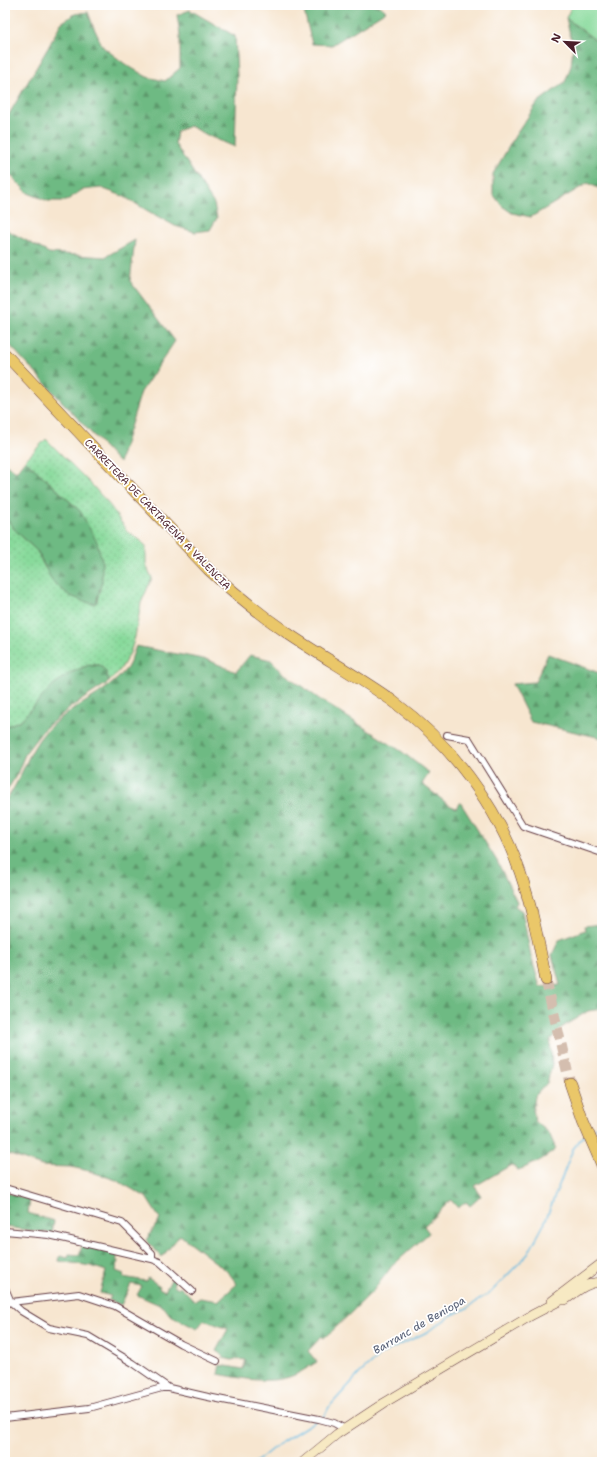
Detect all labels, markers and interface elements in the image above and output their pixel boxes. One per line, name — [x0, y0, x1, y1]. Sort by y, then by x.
north arrow — [545, 22, 585, 62]
text: N — [548, 31, 565, 45]
street label: CARRETERA DE CARTAGENA A VALENCIA — [82, 436, 233, 593]
water label: Barranc de Beniopa — [370, 1293, 468, 1358]

